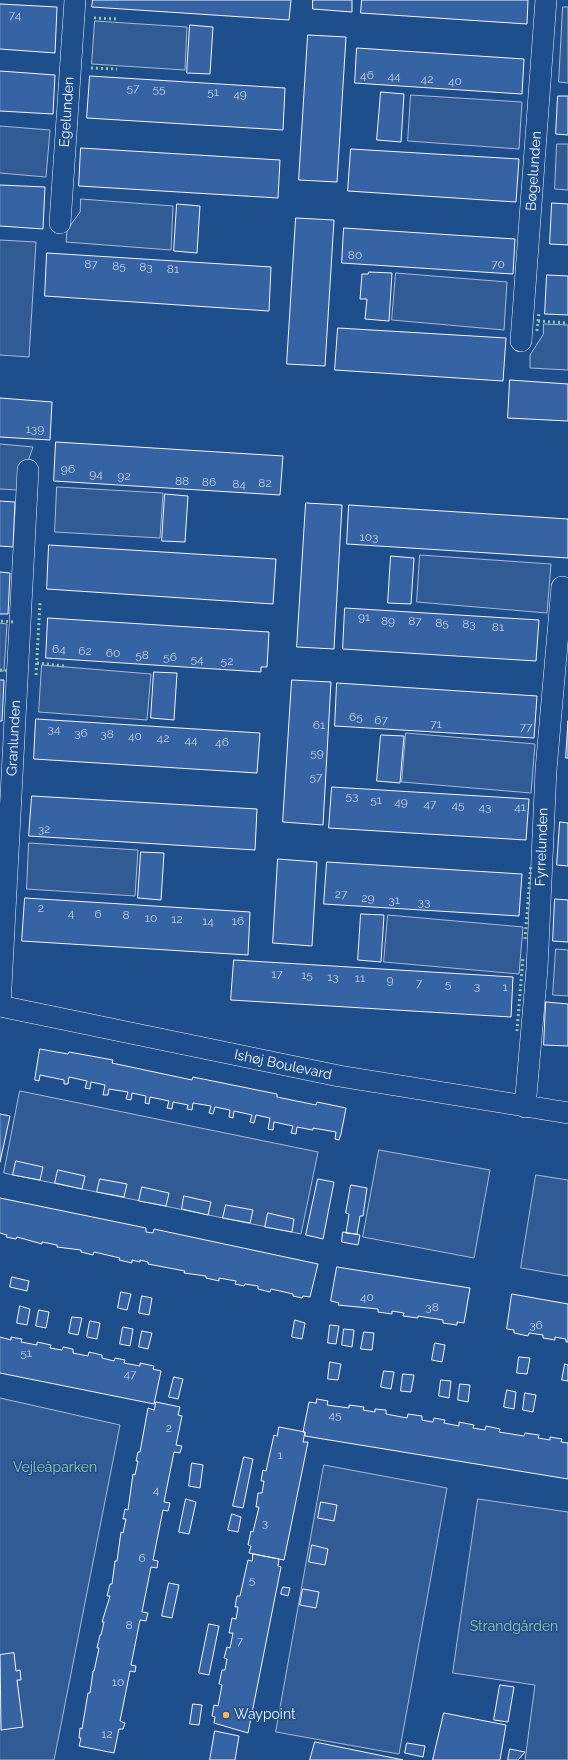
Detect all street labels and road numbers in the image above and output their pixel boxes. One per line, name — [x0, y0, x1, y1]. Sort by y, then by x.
street label: Egelunden — [56, 76, 78, 148]
street label: Bøgelunden — [523, 131, 545, 211]
street label: Granlunden — [4, 700, 24, 776]
street label: Fyrrelunden — [532, 807, 552, 887]
street label: Ishøj Boulevard — [233, 1046, 333, 1084]

